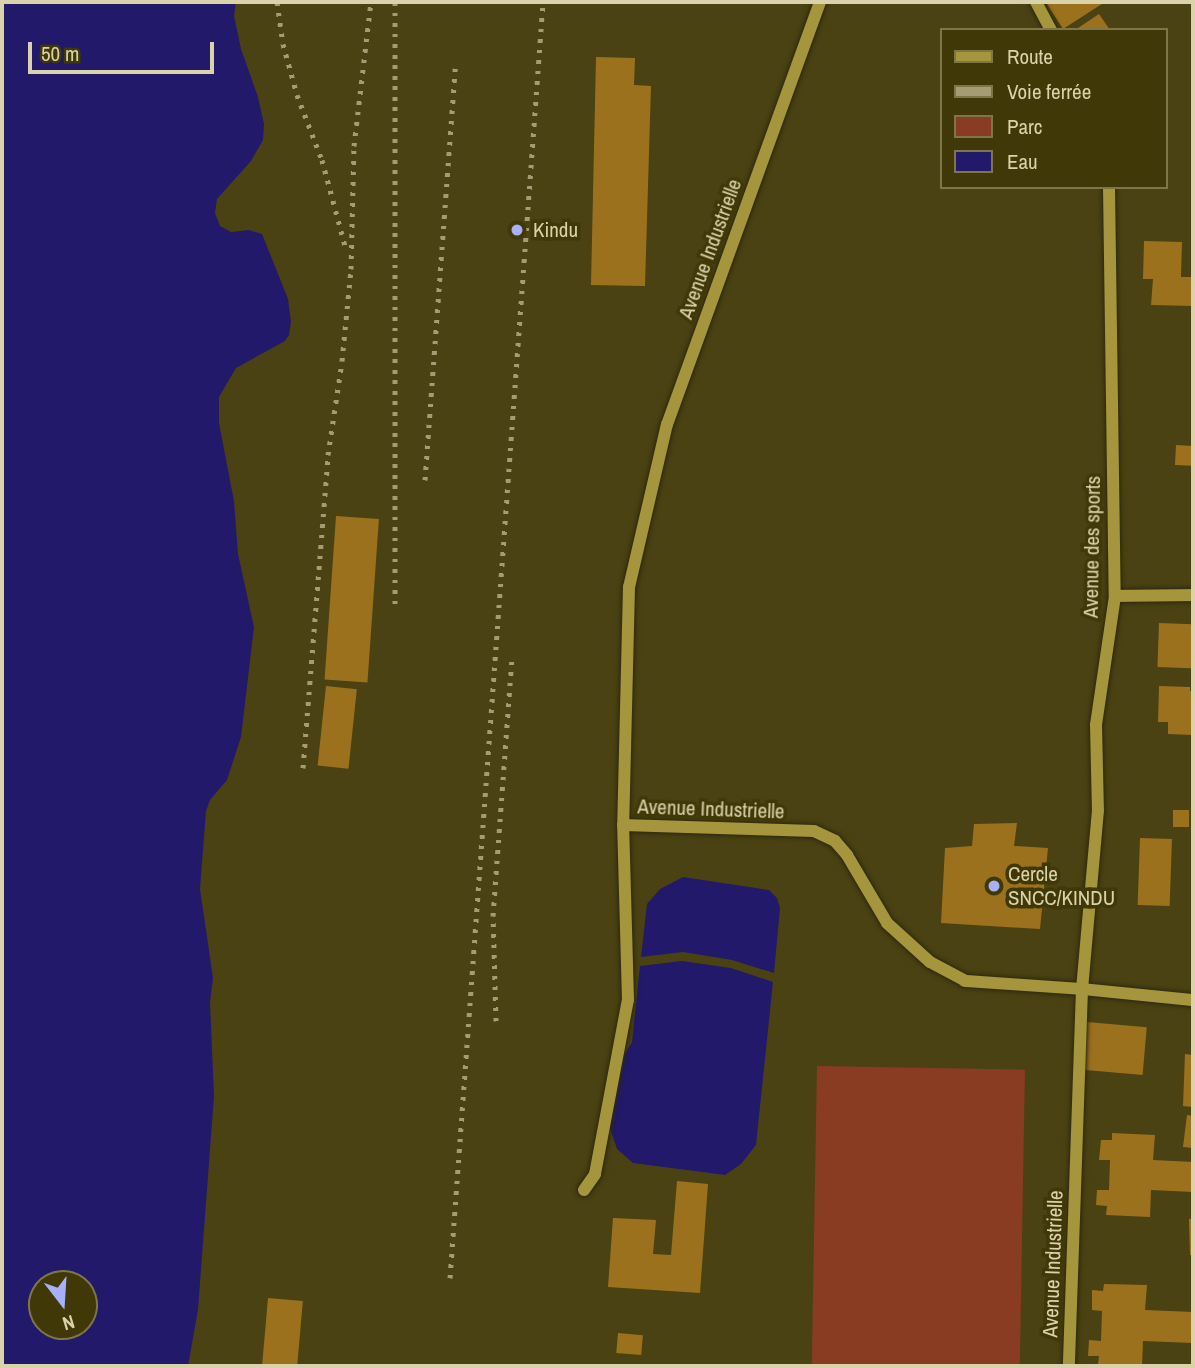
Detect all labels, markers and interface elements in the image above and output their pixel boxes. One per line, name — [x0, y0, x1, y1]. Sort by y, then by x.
scale bar — [32, 28, 217, 72]
legend — [940, 28, 1167, 189]
text: 50 m — [41, 39, 79, 68]
text: Route — [1007, 42, 1053, 71]
text: Voie ferrée — [1007, 77, 1091, 106]
text: Parc — [1007, 112, 1042, 141]
text: Eau — [1007, 147, 1038, 176]
street label: Avenue Industrielle — [673, 176, 747, 322]
place label: Kindu — [533, 217, 578, 243]
marker: Kindu — [507, 220, 527, 240]
street label: Avenue des sports — [1078, 476, 1106, 618]
street label: Avenue Industrielle — [637, 794, 785, 824]
place label: Cercle SNCC/KINDU — [1008, 861, 1115, 911]
marker: Cercle SNCC/KINDU — [986, 878, 1002, 894]
street label: Avenue Industrielle — [1038, 1190, 1068, 1338]
north arrow — [28, 1270, 98, 1340]
text: N — [59, 1309, 78, 1337]

